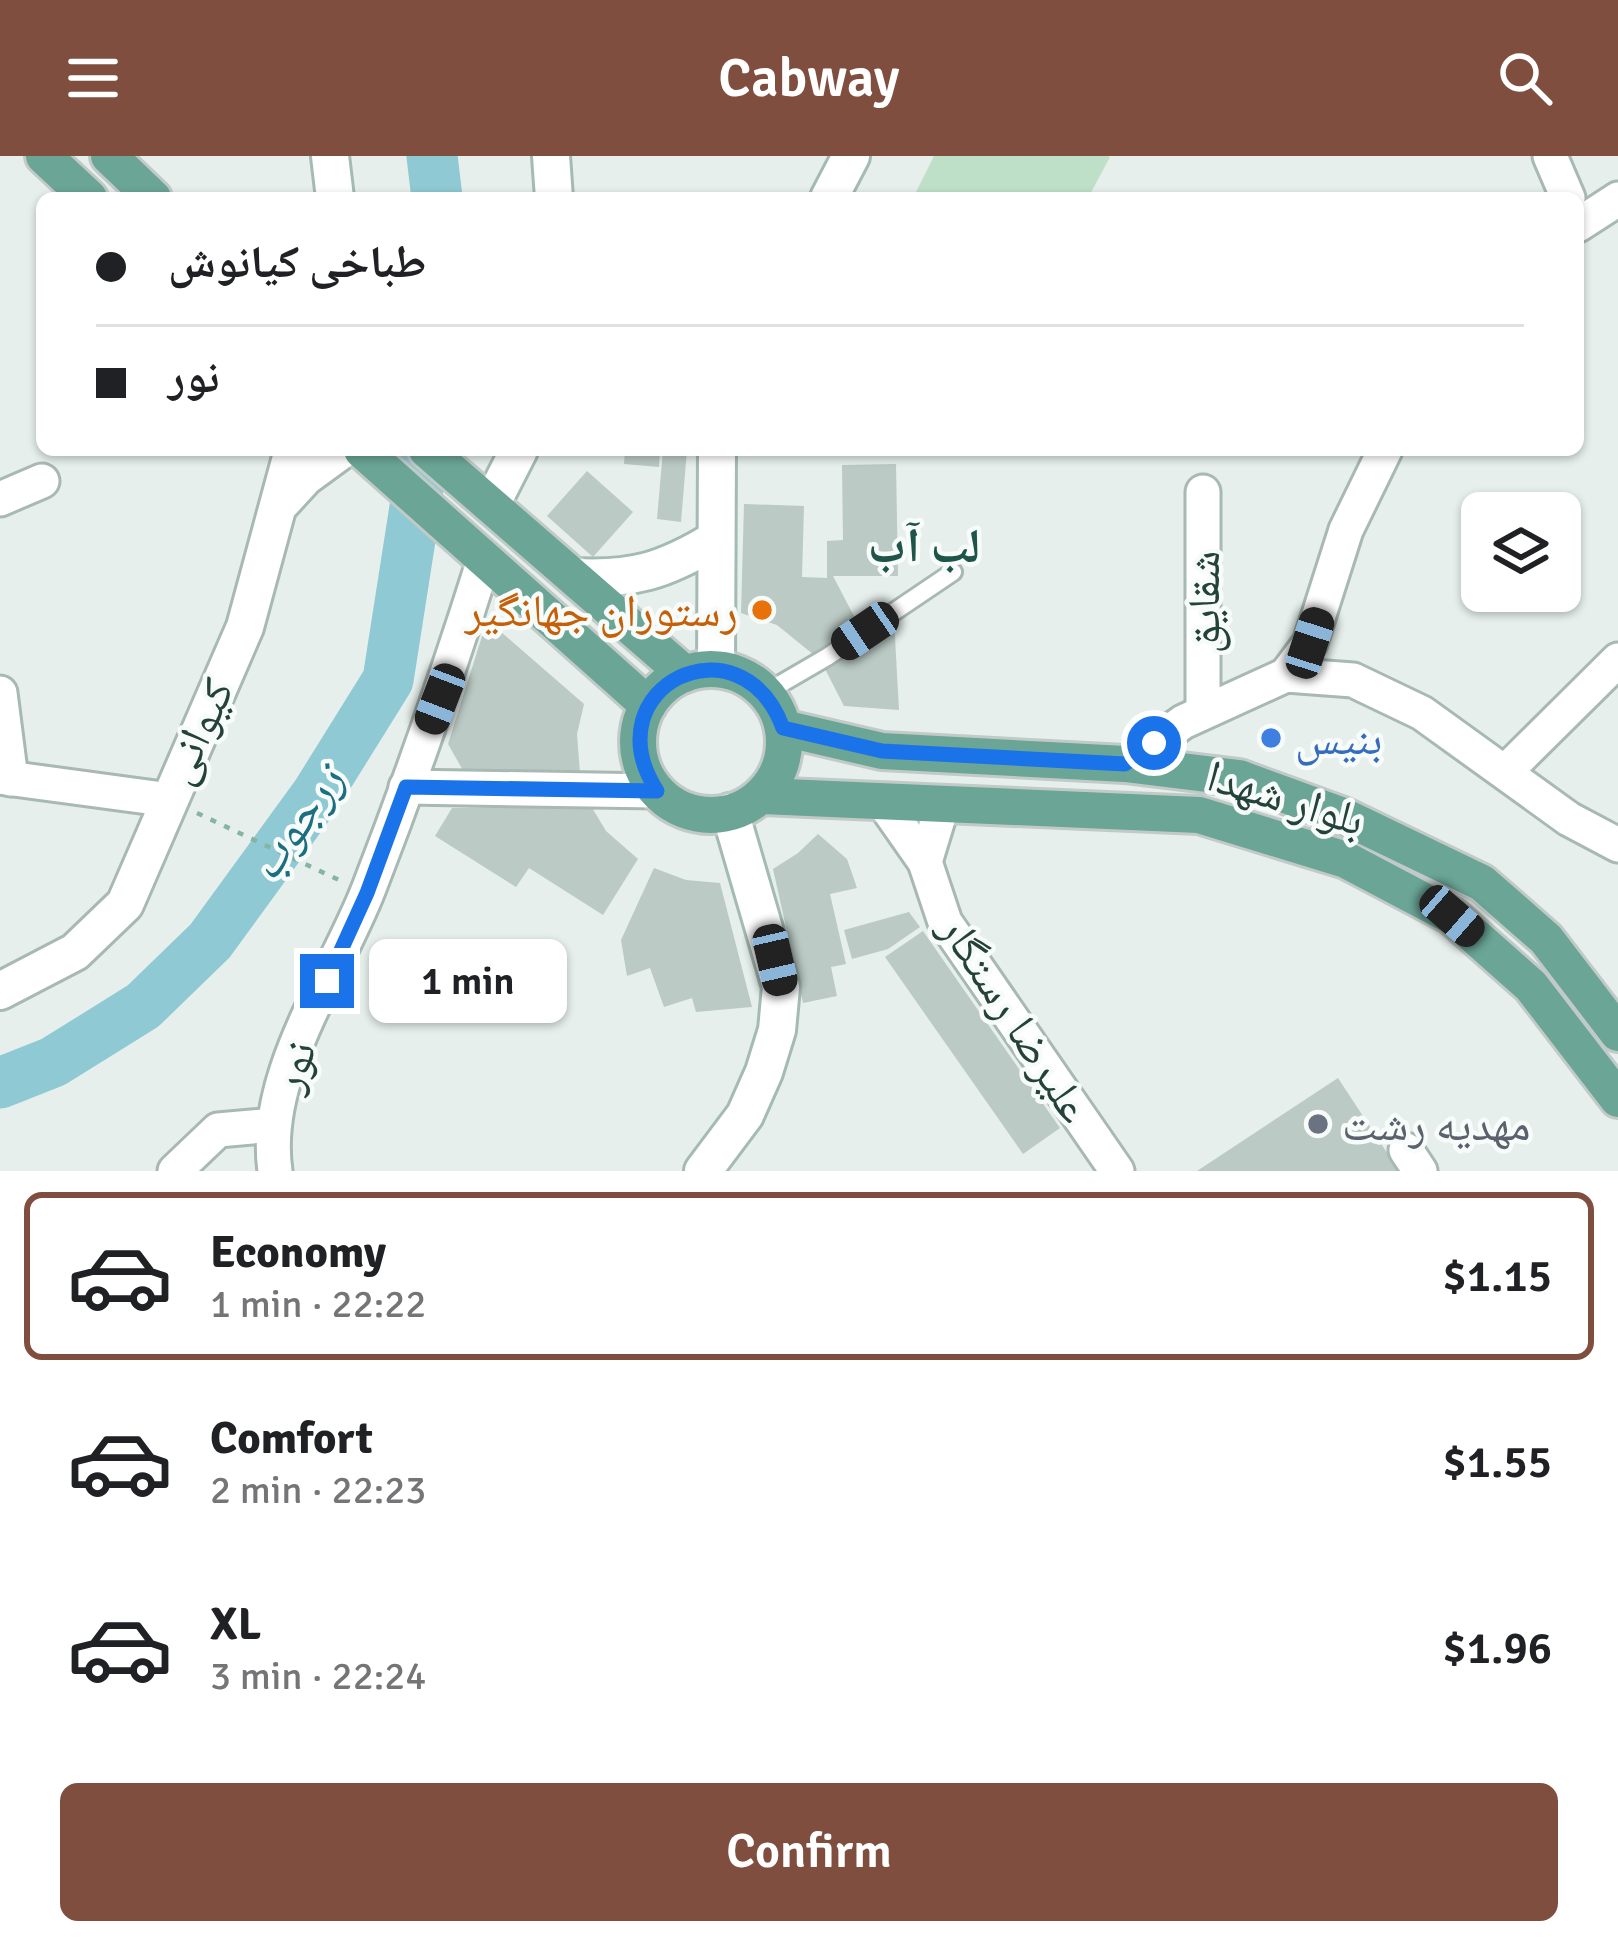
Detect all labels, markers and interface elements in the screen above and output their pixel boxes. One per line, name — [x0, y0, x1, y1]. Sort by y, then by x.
icon: menu — [60, 45, 126, 111]
text: Cabway — [718, 45, 900, 112]
icon: search — [1492, 45, 1558, 111]
text: طباخی کیانوش — [168, 235, 427, 290]
text: نور — [168, 350, 219, 405]
map controls — [1461, 492, 1581, 612]
button: layers — [1461, 492, 1581, 612]
district label: لب آب — [868, 517, 980, 576]
street label: شقایق — [1177, 551, 1232, 653]
place label: رستوران جهانگیر — [464, 584, 738, 639]
car — [825, 596, 905, 666]
marker: رستوران جهانگیر — [749, 597, 775, 623]
car — [1282, 603, 1338, 683]
car — [410, 659, 470, 739]
street label: کیوانی — [150, 670, 247, 793]
place label: بنیس — [1295, 712, 1382, 767]
route start — [1127, 716, 1181, 770]
marker: بنیس — [1258, 725, 1284, 751]
street label: بلوار شهدا — [1200, 749, 1371, 848]
water label: زرجوب — [236, 750, 360, 892]
car — [1413, 879, 1491, 953]
street label: علیرضا رستگار — [926, 903, 1102, 1133]
car — [749, 921, 801, 999]
callout: 1 min — [369, 939, 567, 1023]
route end — [300, 954, 354, 1008]
text: 1 min — [421, 957, 515, 1005]
street label: نور — [260, 1033, 329, 1101]
place label: مهدیه رشت — [1342, 1098, 1530, 1153]
marker: مهدیه رشت — [1305, 1111, 1331, 1137]
icon: car — [66, 1222, 174, 1330]
text: Economy — [210, 1225, 386, 1280]
text: $1.15 — [1442, 1249, 1552, 1304]
text: 1 min · 22:22 — [210, 1280, 426, 1328]
icon: car — [66, 1408, 174, 1516]
text: Comfort — [210, 1411, 373, 1466]
text: $1.55 — [1442, 1435, 1552, 1490]
text: 2 min · 22:23 — [210, 1466, 426, 1514]
icon: car — [66, 1594, 174, 1702]
text: XL — [210, 1597, 261, 1652]
text: $1.96 — [1442, 1621, 1552, 1676]
text: 3 min · 22:24 — [210, 1652, 426, 1700]
button: Confirm — [60, 1783, 1558, 1921]

